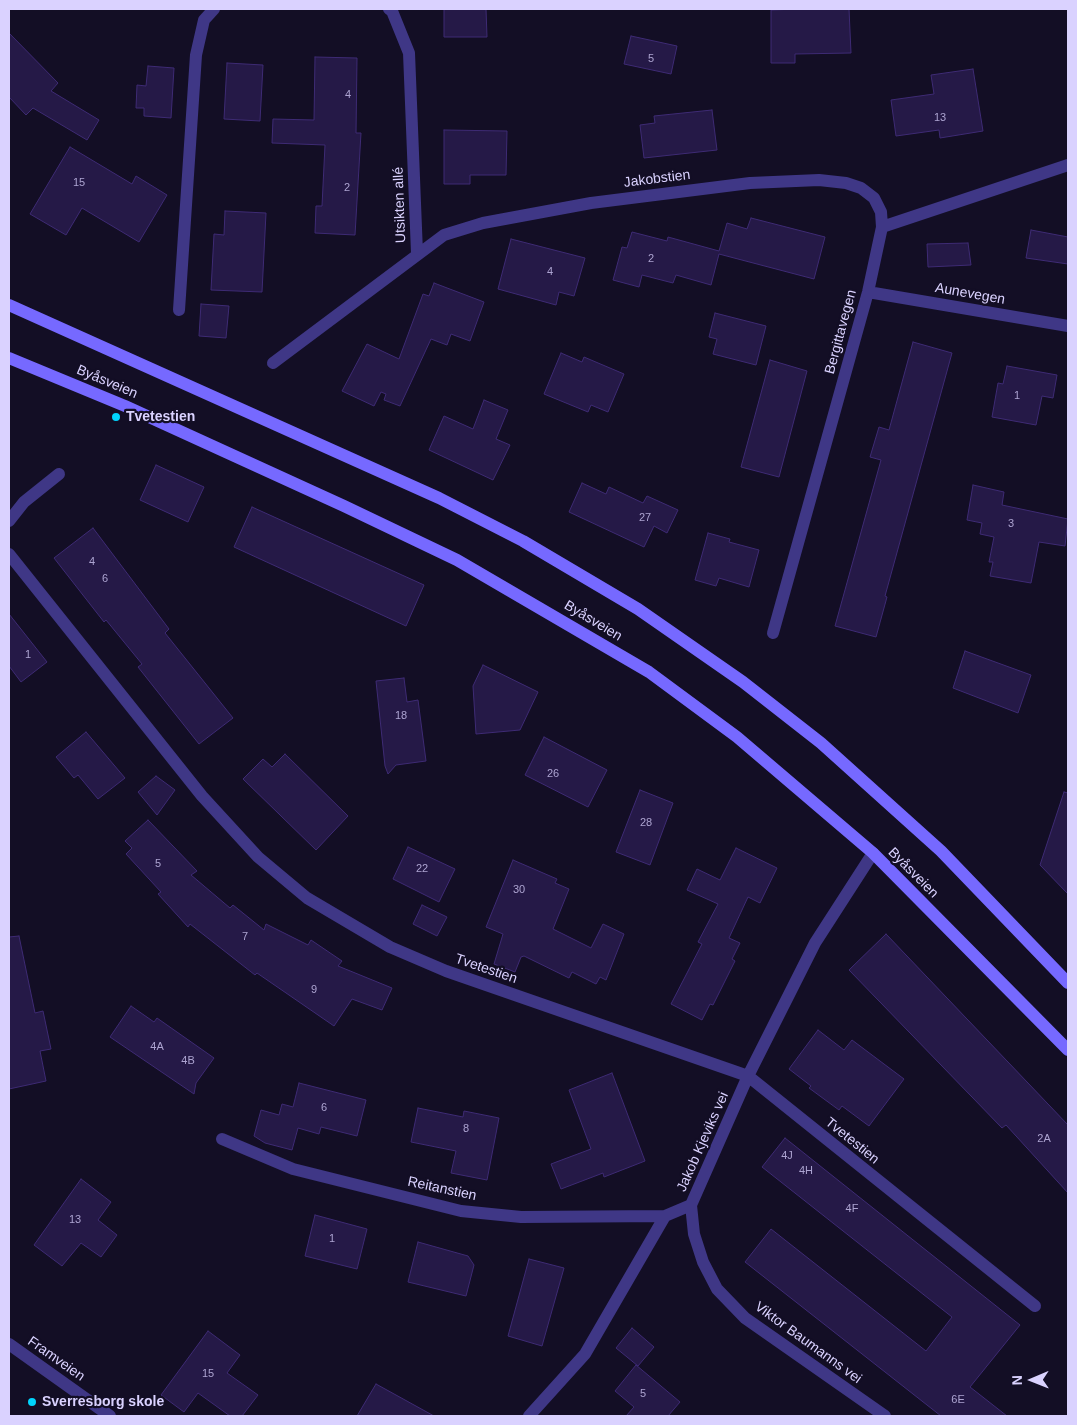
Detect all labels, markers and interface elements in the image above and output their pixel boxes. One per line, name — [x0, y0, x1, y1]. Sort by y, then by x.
house number: 5 — [648, 52, 654, 66]
house number: 4 — [345, 88, 351, 102]
house number: 13 — [934, 111, 946, 125]
street label: Utsikten allé — [390, 167, 410, 243]
street label: Jakobstien — [623, 167, 691, 191]
house number: 15 — [73, 176, 85, 190]
house number: 2 — [344, 181, 350, 195]
house number: 2 — [648, 252, 654, 266]
house number: 4 — [547, 265, 553, 279]
street label: Aunevegen — [934, 280, 1006, 308]
street label: Bergittavegen — [822, 288, 860, 376]
street label: Byåsveien — [74, 362, 140, 402]
house number: 1 — [1014, 389, 1020, 403]
place label: Tvetestien — [126, 409, 195, 425]
marker: Tvetestien — [110, 411, 122, 423]
house number: 27 — [639, 511, 651, 525]
house number: 3 — [1008, 517, 1014, 531]
house number: 4 — [89, 555, 95, 569]
house number: 6 — [102, 572, 108, 586]
street label: Byåsveien — [561, 597, 625, 645]
house number: 1 — [25, 648, 31, 662]
house number: 18 — [395, 709, 407, 723]
house number: 26 — [547, 767, 559, 781]
house number: 28 — [640, 816, 652, 830]
street label: Byåsveien — [884, 844, 942, 902]
house number: 5 — [155, 857, 161, 871]
house number: 22 — [416, 862, 428, 876]
house number: 30 — [513, 883, 525, 897]
house number: 7 — [242, 930, 248, 944]
street label: Tvetestien — [453, 951, 519, 987]
house number: 9 — [311, 983, 317, 997]
house number: 4A — [150, 1040, 164, 1054]
house number: 4B — [181, 1054, 195, 1068]
street label: Jakob Kjeviks vei — [673, 1090, 733, 1194]
house number: 6 — [321, 1101, 327, 1115]
street label: Tvetestien — [822, 1114, 882, 1168]
house number: 8 — [463, 1122, 469, 1136]
house number: 2A — [1037, 1132, 1051, 1146]
house number: 4J — [781, 1149, 793, 1163]
house number: 4H — [799, 1164, 813, 1178]
street label: Reitanstien — [406, 1174, 478, 1204]
house number: 4F — [846, 1202, 858, 1216]
house number: 13 — [69, 1213, 81, 1227]
house number: 1 — [329, 1232, 335, 1246]
street label: Viktor Baumanns vei — [751, 1299, 865, 1387]
street label: Framveien — [24, 1333, 88, 1385]
north arrow — [1007, 1355, 1057, 1405]
house number: 15 — [202, 1367, 214, 1381]
text: N — [1009, 1375, 1025, 1385]
house number: 5 — [640, 1387, 646, 1401]
house number: 6E — [951, 1393, 965, 1407]
place label: Sverresborg skole — [42, 1394, 164, 1410]
marker: Sverresborg skole — [26, 1396, 38, 1408]

